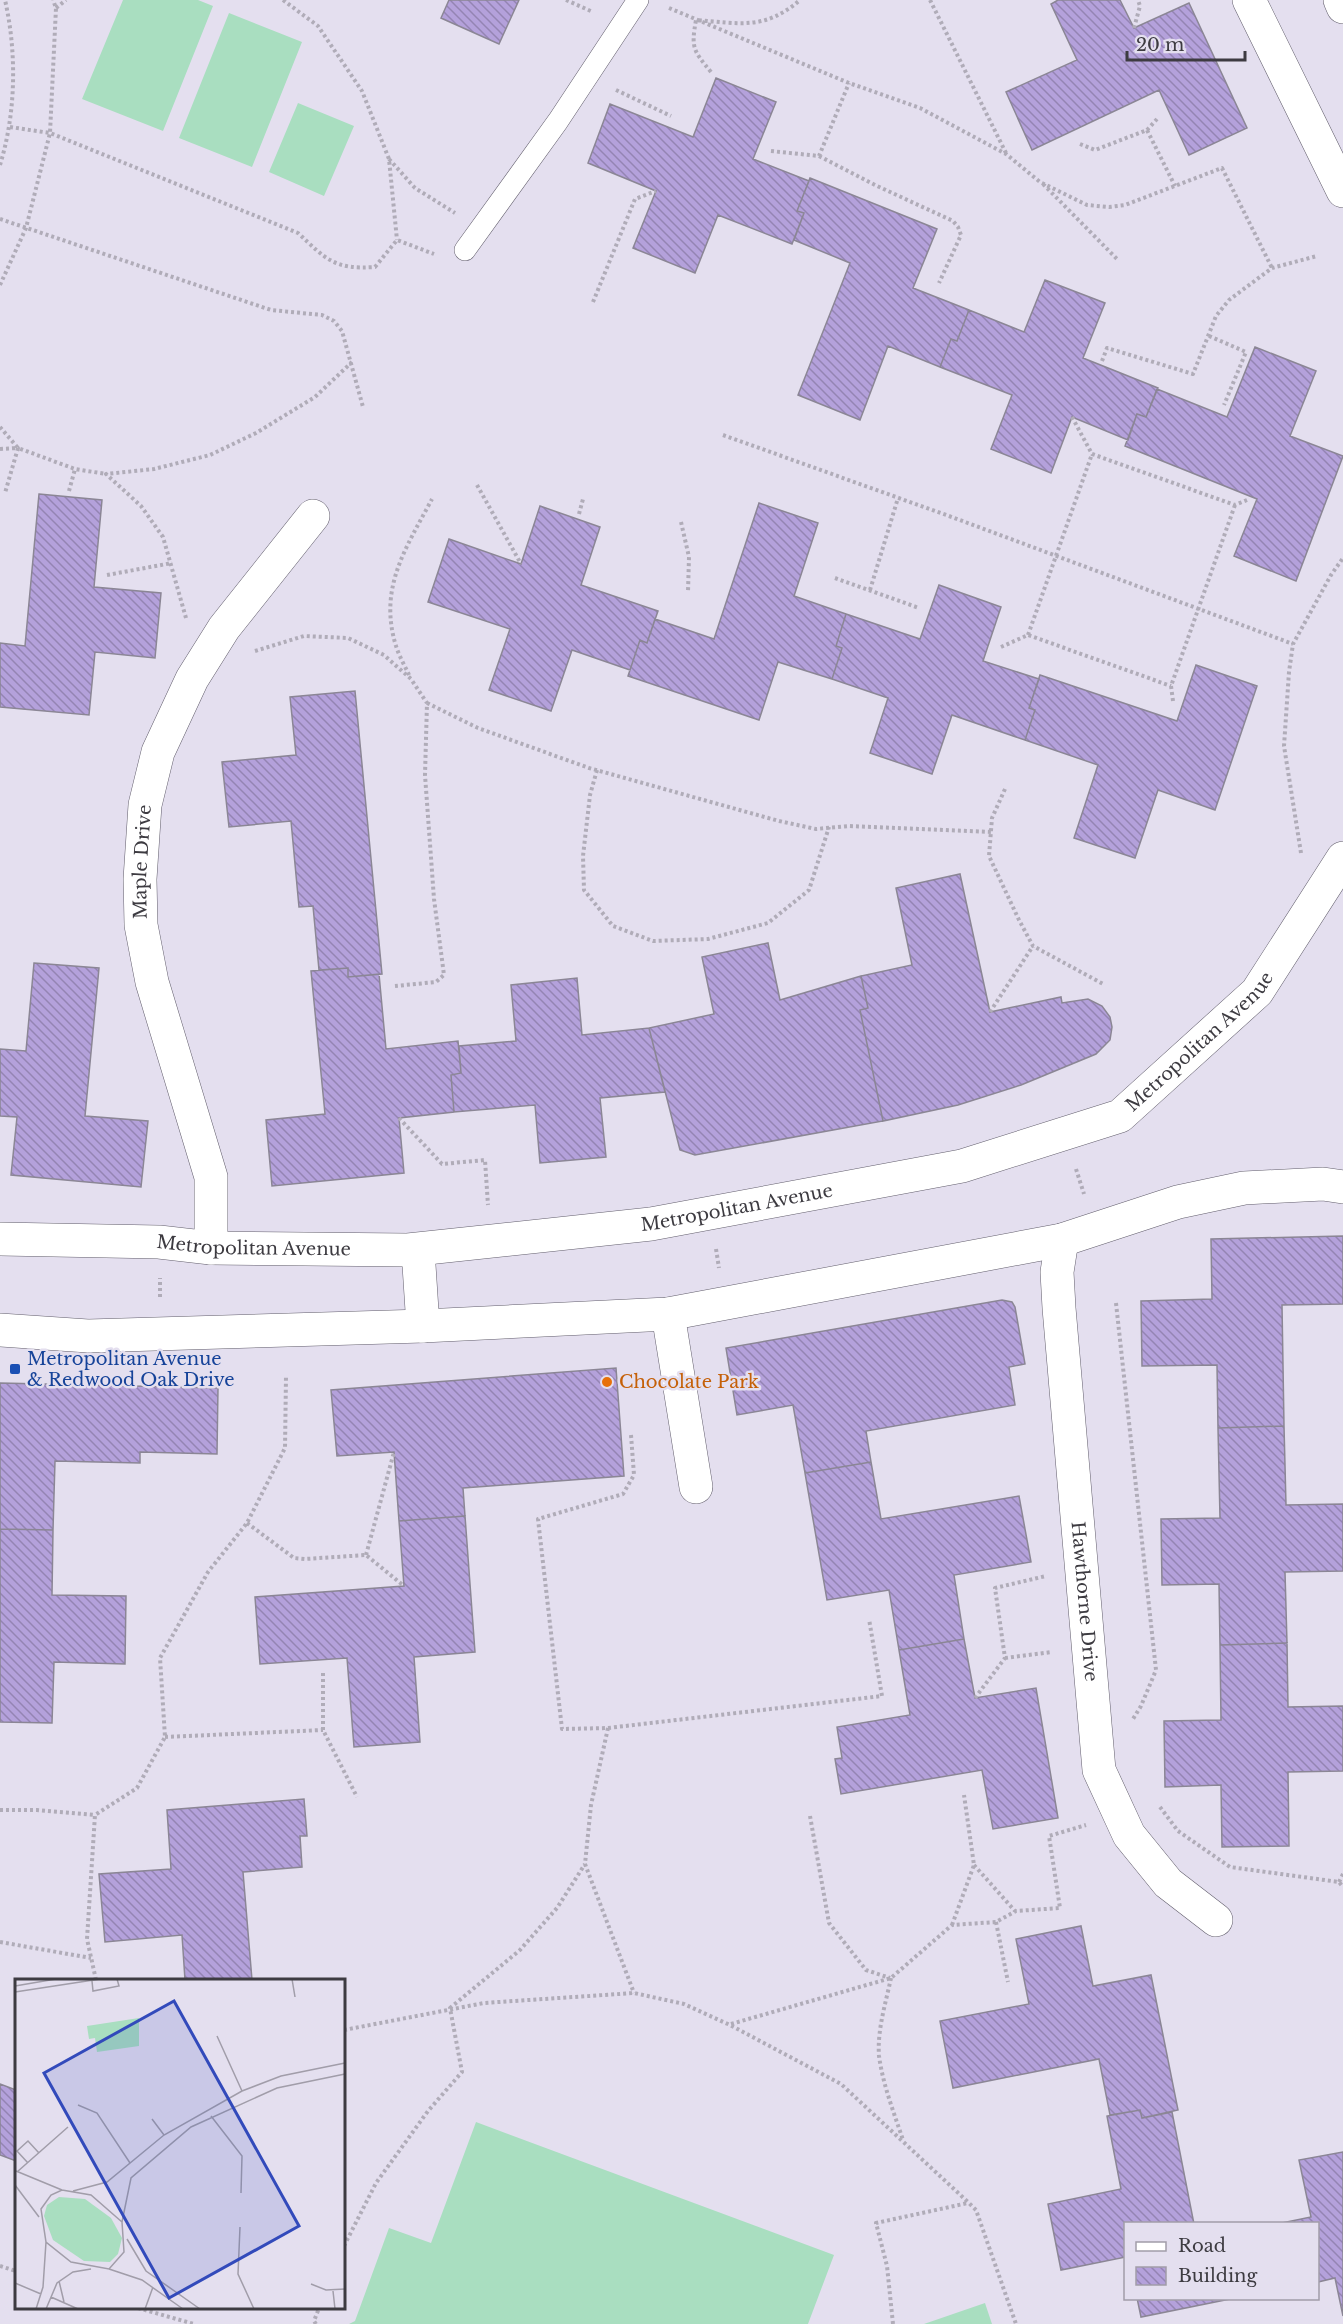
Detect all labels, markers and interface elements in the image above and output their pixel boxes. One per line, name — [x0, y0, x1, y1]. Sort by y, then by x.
scale bar — [1127, 24, 1246, 62]
text: 20 m — [1136, 34, 1184, 56]
street label: Maple Drive — [129, 804, 156, 919]
street label: Metropolitan Avenue — [1121, 968, 1278, 1116]
street label: Metropolitan Avenue — [640, 1179, 834, 1236]
street label: Metropolitan Avenue — [155, 1231, 351, 1260]
place label: Metropolitan Avenue & Redwood Oak Drive — [27, 1348, 235, 1391]
marker: Metropolitan Avenue & Redwood Oak Drive — [8, 1362, 22, 1376]
place label: Chocolate Park — [619, 1371, 759, 1393]
marker: Chocolate Park — [600, 1375, 614, 1389]
street label: Hawthorne Drive — [1067, 1521, 1102, 1682]
inset map — [15, 1979, 345, 2309]
legend — [1124, 2222, 1319, 2300]
text: Road — [1178, 2235, 1226, 2257]
text: Building — [1178, 2265, 1257, 2287]

